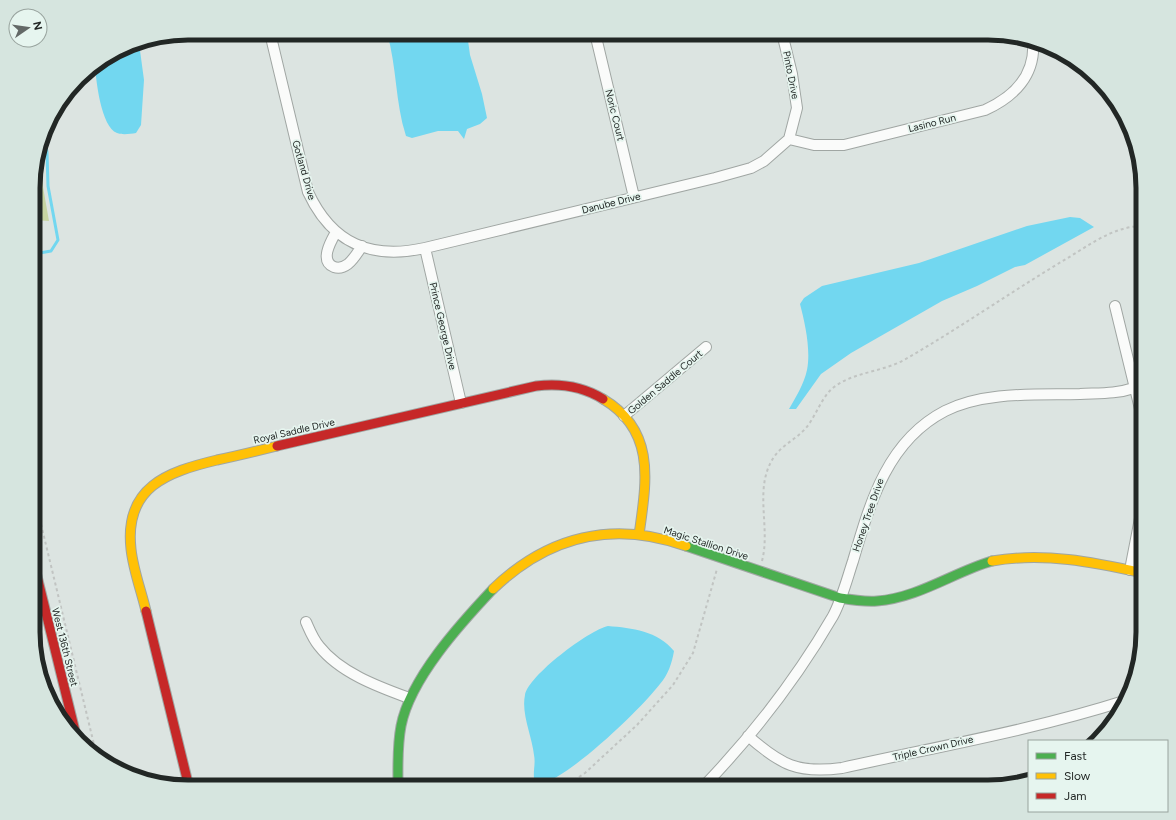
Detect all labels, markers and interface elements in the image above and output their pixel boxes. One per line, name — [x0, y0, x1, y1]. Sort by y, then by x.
north arrow — [8, 8, 48, 48]
text: N — [30, 20, 45, 31]
street label: Pinto Drive — [780, 50, 802, 101]
street label: Noric Court — [602, 88, 628, 142]
street label: Lasino Run — [907, 111, 958, 135]
street label: Gotland Drive — [289, 139, 319, 202]
street label: Danube Drive — [580, 189, 642, 217]
street label: Prince George Drive — [427, 281, 460, 372]
street label: Golden Saddle Court — [625, 347, 705, 417]
street label: Royal Saddle Drive — [252, 415, 336, 447]
street label: Honey Tree Drive — [849, 476, 887, 553]
street label: Magic Stallion Drive — [662, 523, 751, 563]
street label: West 136th Street — [49, 606, 81, 688]
street label: Triple Crown Drive — [892, 732, 975, 764]
legend — [1028, 740, 1168, 812]
text: Fast — [1064, 749, 1087, 763]
text: Slow — [1064, 769, 1091, 783]
text: Jam — [1064, 789, 1087, 803]

